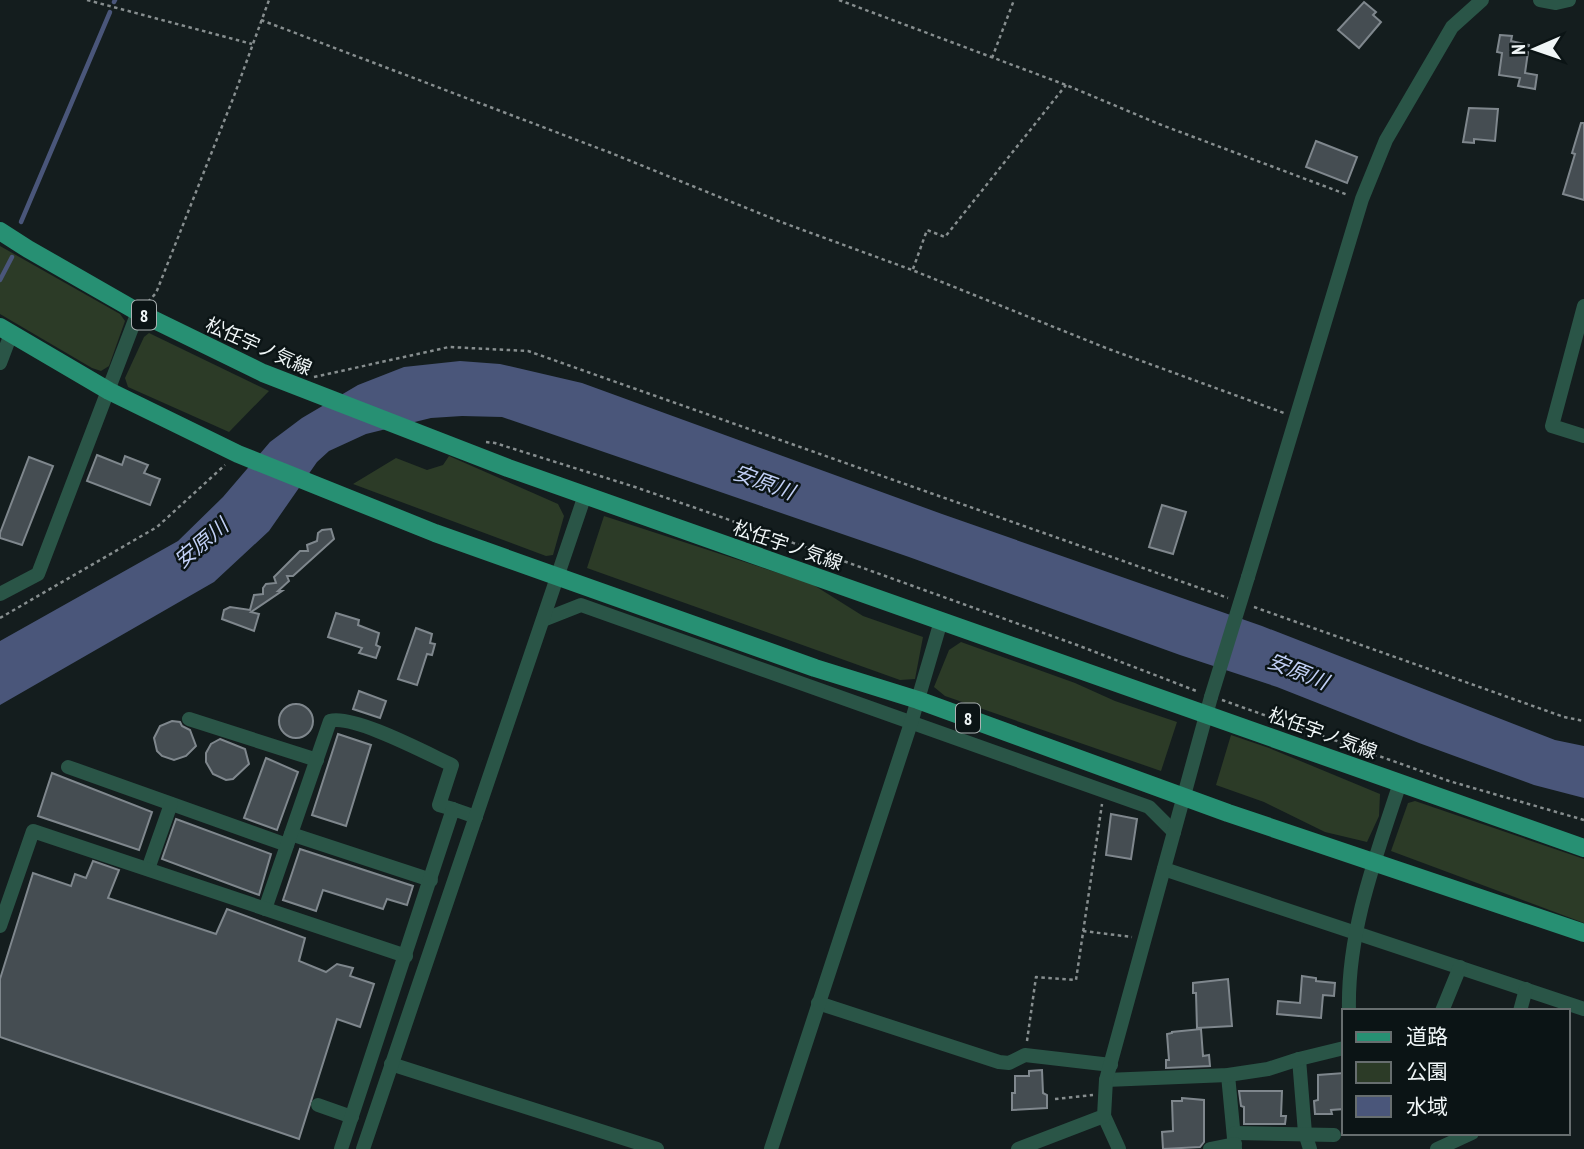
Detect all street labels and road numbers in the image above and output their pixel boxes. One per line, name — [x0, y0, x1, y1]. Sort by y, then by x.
road number: 8 — [132, 300, 156, 330]
street label: 松任宇ノ気線 — [202, 312, 316, 380]
street label: 松任宇ノ気線 — [730, 515, 846, 575]
street label: 松任宇ノ気線 — [1265, 702, 1381, 764]
road number: 8 — [956, 704, 980, 732]

